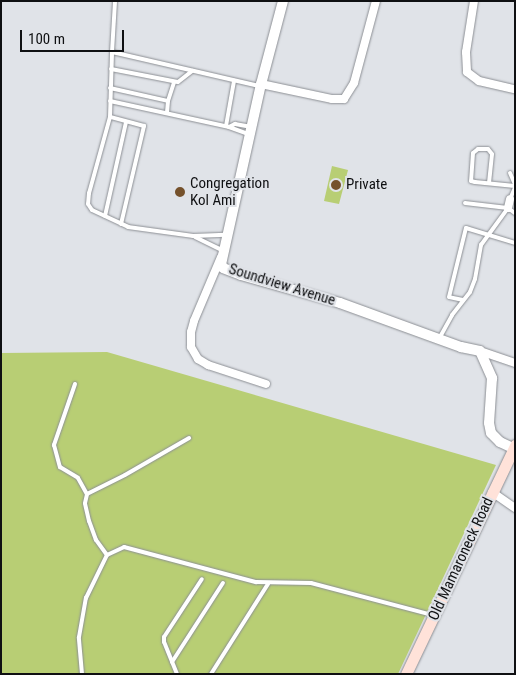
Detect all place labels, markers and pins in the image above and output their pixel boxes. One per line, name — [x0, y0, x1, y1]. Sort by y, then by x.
place label: Congregation Kol Ami — [190, 174, 269, 209]
place label: Private — [346, 176, 387, 194]
marker: Private — [330, 179, 342, 191]
marker: Congregation Kol Ami — [174, 186, 186, 198]

